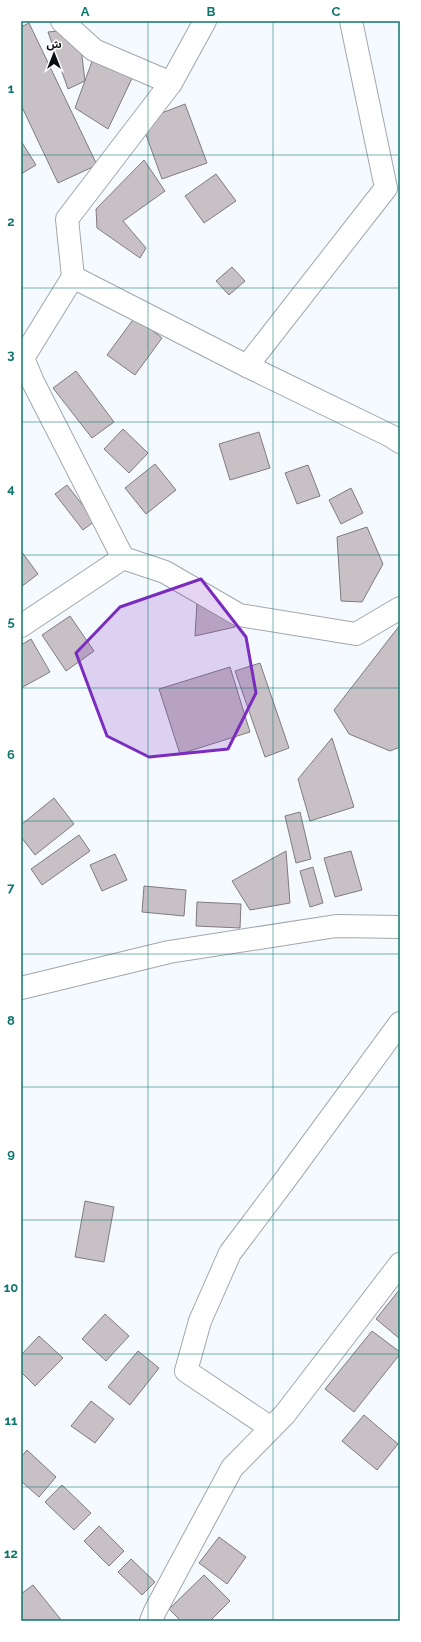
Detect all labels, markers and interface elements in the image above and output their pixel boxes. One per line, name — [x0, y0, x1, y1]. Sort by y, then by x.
text: A — [81, 4, 90, 19]
text: B — [207, 4, 216, 19]
text: C — [332, 4, 341, 19]
north arrow — [34, 34, 74, 74]
text: ش — [46, 38, 62, 51]
text: 1 — [8, 81, 15, 96]
text: 2 — [7, 214, 15, 229]
text: 3 — [7, 347, 15, 362]
text: 4 — [7, 481, 15, 496]
text: 5 — [7, 614, 15, 629]
text: 6 — [7, 747, 15, 762]
text: 7 — [7, 880, 15, 895]
text: 8 — [7, 1013, 15, 1028]
text: 9 — [7, 1146, 15, 1161]
text: 10 — [4, 1280, 18, 1295]
text: 11 — [5, 1413, 18, 1428]
text: 12 — [4, 1546, 18, 1561]

